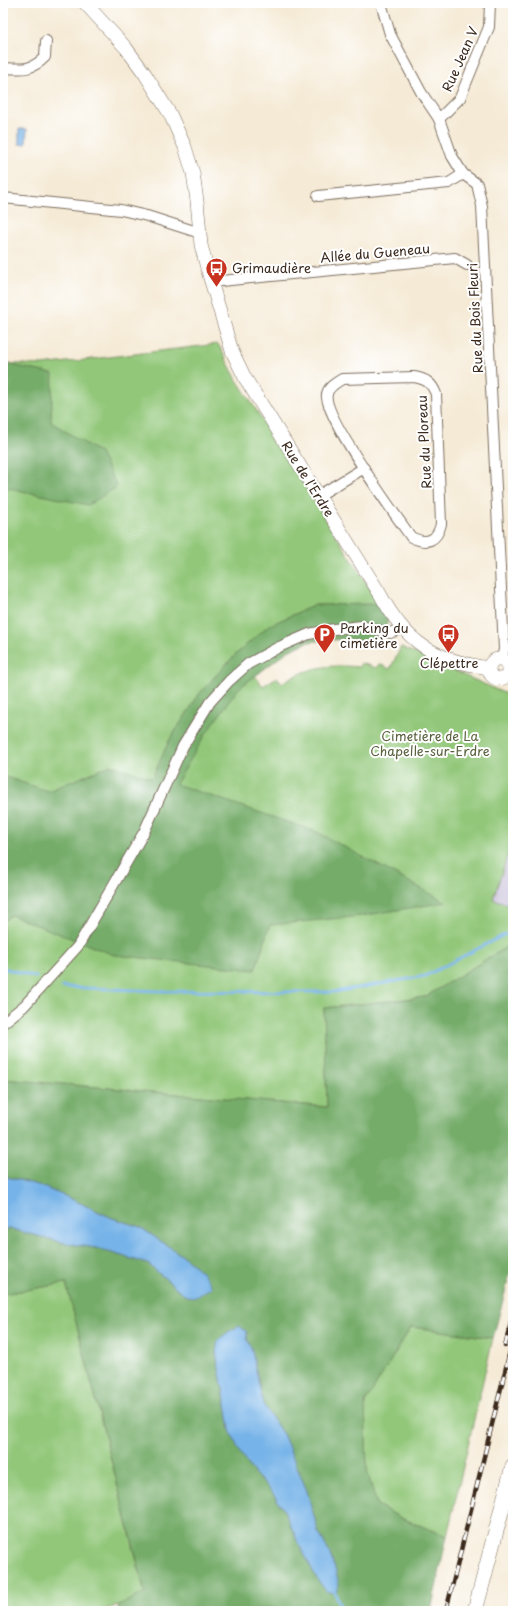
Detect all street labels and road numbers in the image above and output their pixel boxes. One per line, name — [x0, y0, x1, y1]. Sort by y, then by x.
street label: Rue Jean V — [437, 23, 482, 94]
street label: Allée du Gueneau — [319, 238, 431, 267]
street label: Rue du Bois Fleuri — [462, 262, 487, 374]
street label: Rue du Ploreau — [412, 395, 435, 489]
street label: Rue de l'Erdre — [278, 437, 339, 520]

